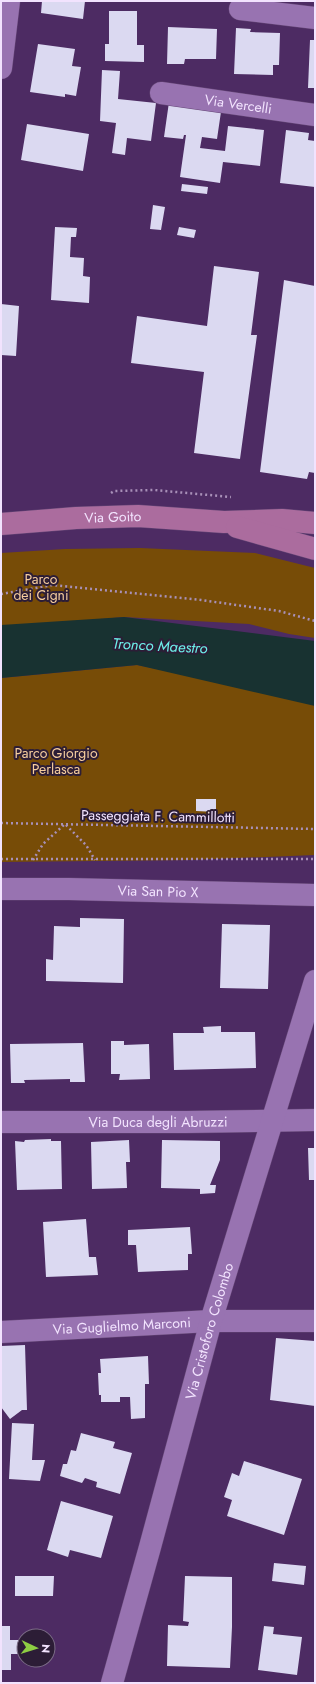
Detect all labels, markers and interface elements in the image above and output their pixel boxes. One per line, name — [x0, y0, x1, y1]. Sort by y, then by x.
street label: Via Vercelli — [203, 89, 273, 119]
street label: Via Goito — [84, 506, 142, 528]
park label: Parco dei Cigni — [13, 569, 69, 605]
water label: Tronco Maestro — [112, 633, 208, 659]
park label: Parco Giorgio Perlasca — [14, 743, 98, 779]
street label: Passeggiata F. Cammillotti — [81, 805, 235, 827]
street label: Via San Pio X — [117, 880, 199, 902]
street label: Via Duca degli Abruzzi — [89, 1111, 228, 1132]
street label: Via Cristoforo Colombo — [180, 1260, 238, 1402]
street label: Via Guglielmo Marconi — [52, 1312, 191, 1339]
north arrow — [16, 1628, 56, 1668]
text: N — [38, 1644, 54, 1654]

